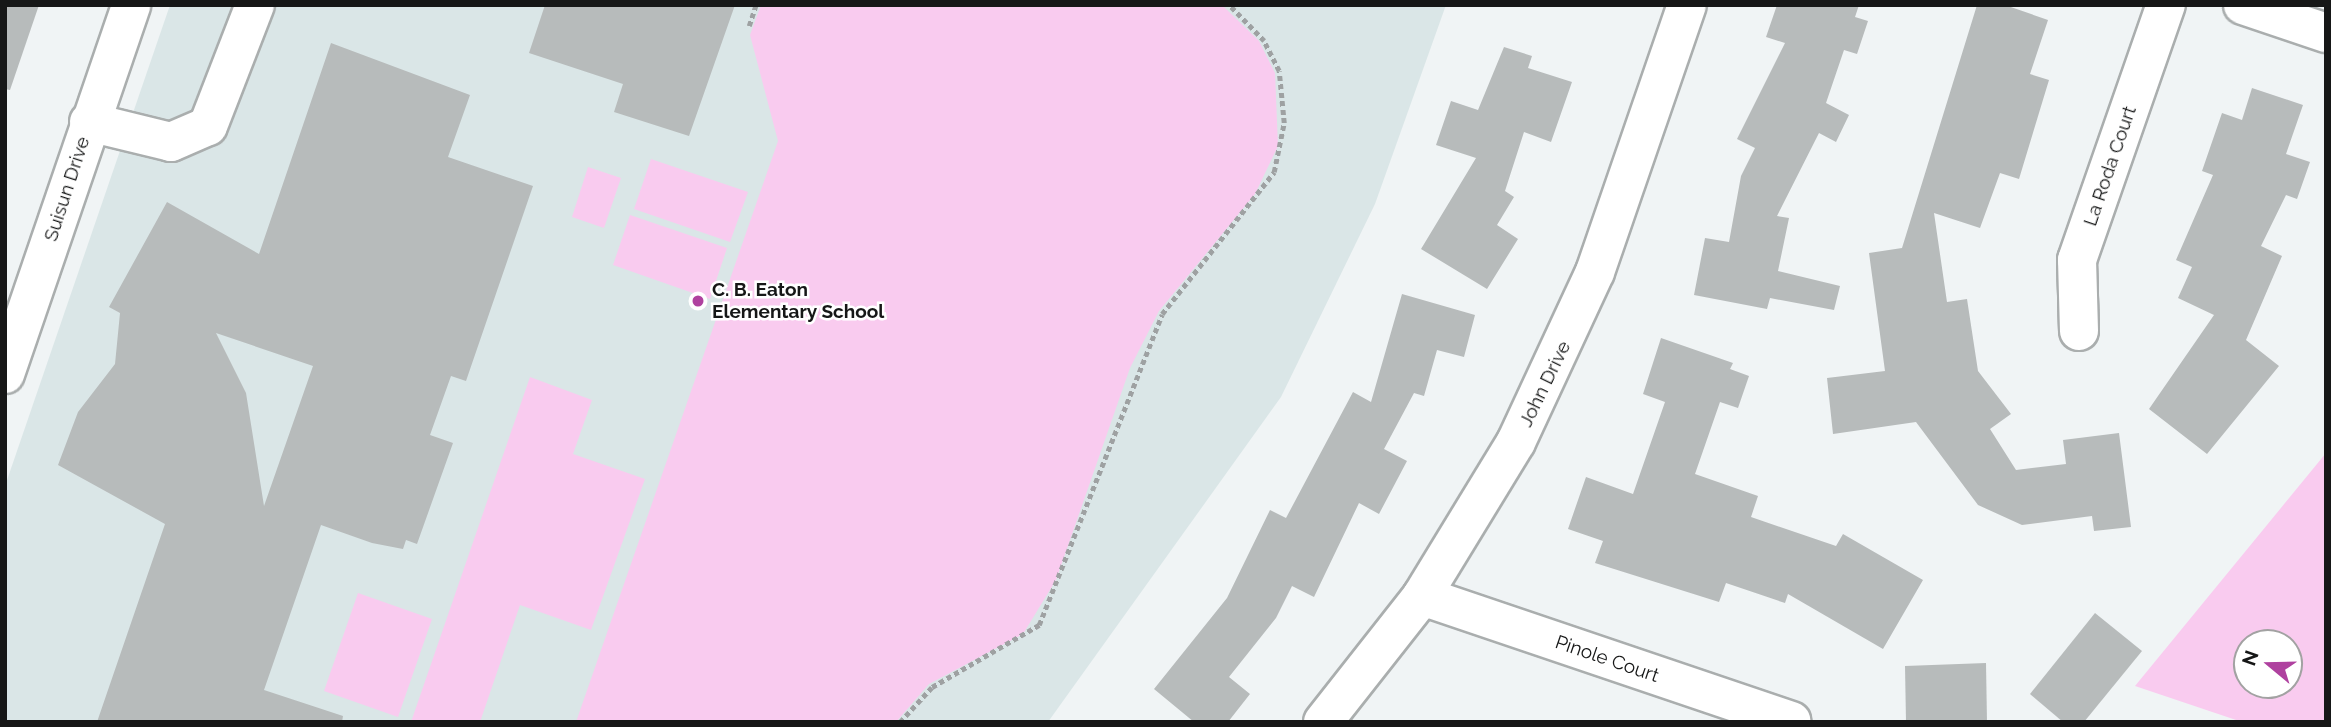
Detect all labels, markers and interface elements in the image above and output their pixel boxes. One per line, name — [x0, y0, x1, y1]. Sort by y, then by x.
street label: La Roda Court — [2079, 103, 2141, 229]
street label: Suisun Drive — [39, 134, 95, 244]
place label: C. B. Eaton Elementary School — [712, 279, 885, 323]
marker: C. B. Eaton Elementary School — [690, 293, 706, 309]
street label: John Drive — [1514, 337, 1576, 431]
north arrow — [2233, 629, 2303, 699]
street label: Pinole Court — [1552, 631, 1662, 687]
text: N — [2237, 647, 2263, 668]

